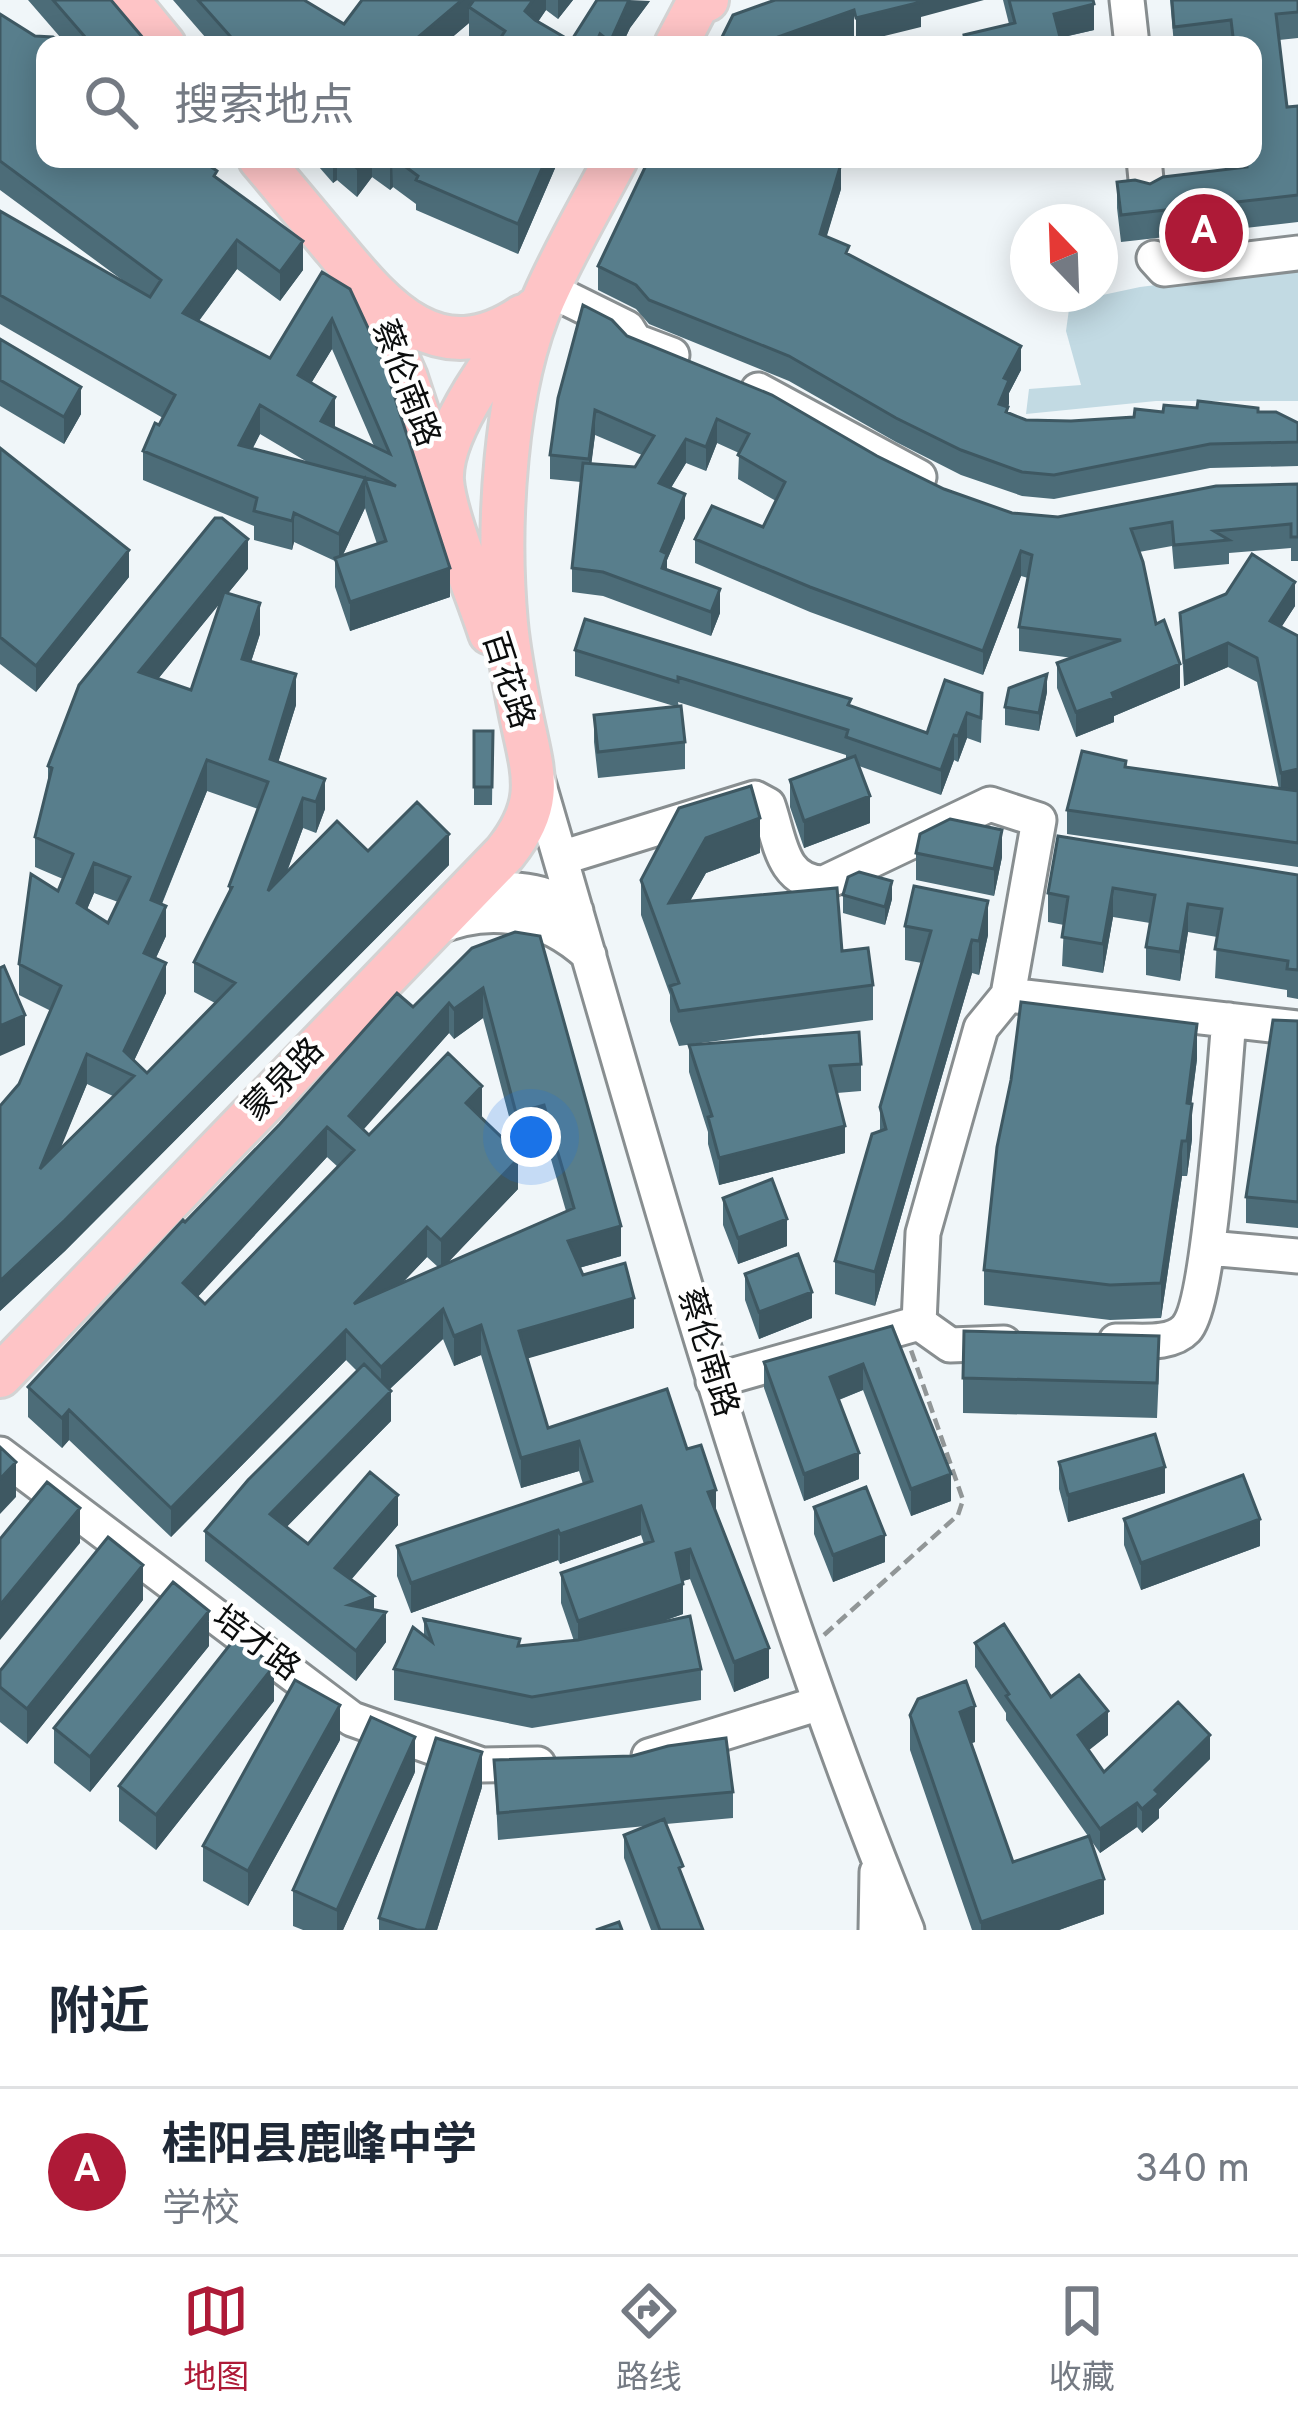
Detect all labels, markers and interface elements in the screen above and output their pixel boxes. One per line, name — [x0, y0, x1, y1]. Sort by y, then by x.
search box — [36, 36, 1262, 168]
icon: search — [78, 69, 144, 135]
text: 搜索地点 — [174, 80, 354, 137]
pin: A — [1165, 188, 1243, 278]
north arrow — [1010, 204, 1118, 312]
street label: 蔡伦南路 — [361, 315, 447, 453]
street label: 百花路 — [471, 627, 541, 735]
street label: 蒙泉路 — [236, 1031, 334, 1131]
your location — [501, 1107, 561, 1167]
street label: 蔡伦南路 — [667, 1284, 745, 1422]
street label: 培才路 — [203, 1598, 307, 1692]
text: 附近 — [48, 1983, 150, 2048]
text: 桂阳县鹿峰中学 — [162, 2119, 477, 2176]
text: A — [73, 2147, 101, 2196]
text: 340 m — [1135, 2147, 1250, 2196]
text: 学校 — [162, 2187, 240, 2236]
tab: 地图 — [183, 2278, 249, 2401]
tab: 路线 — [616, 2278, 682, 2401]
tab: 收藏 — [1049, 2278, 1115, 2401]

